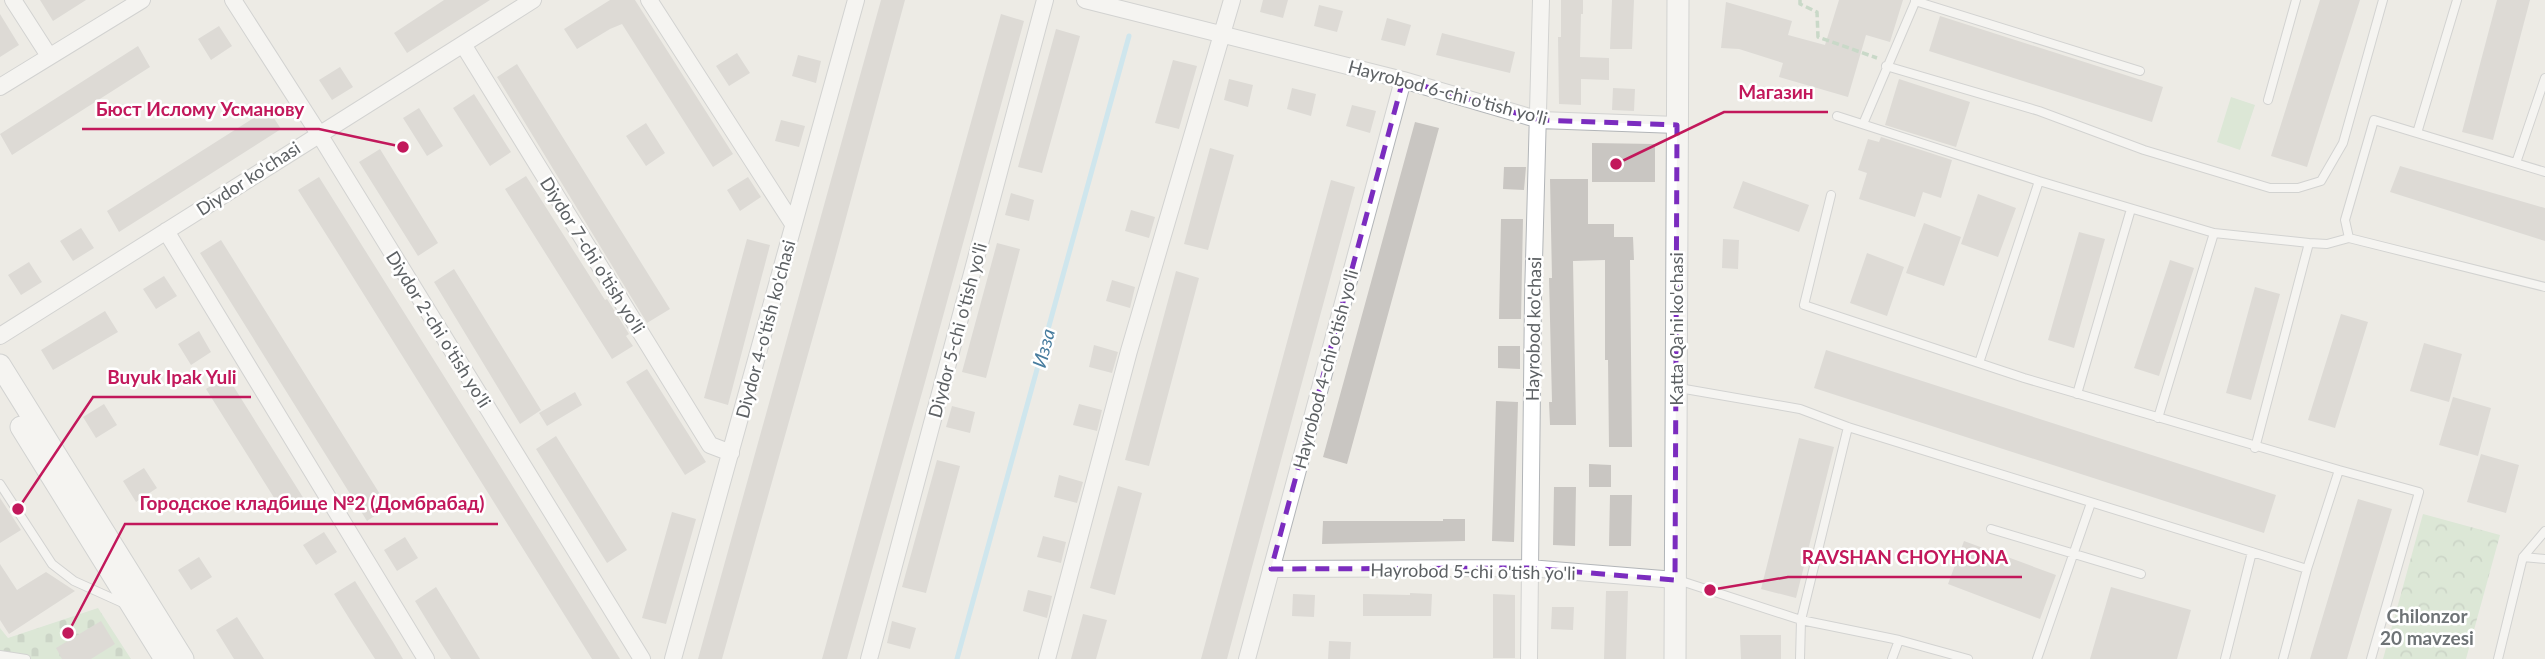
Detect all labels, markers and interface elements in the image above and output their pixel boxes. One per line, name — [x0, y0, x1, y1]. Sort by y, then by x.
street label: Hayrobod 6-chi o'tish yo'li — [1346, 55, 1550, 129]
callout: Магазин — [1724, 72, 1828, 112]
text: Магазин — [1738, 80, 1814, 103]
callout: Бюст Ислому Усманову — [82, 89, 319, 129]
text: Бюст Ислому Усманову — [96, 97, 305, 120]
street label: Diydor ko'chasi — [192, 136, 304, 220]
street label: Diydor 7-chi o'tish yo'li — [536, 173, 650, 337]
street label: Diydor 4-o'tish ko'chasi — [731, 237, 799, 421]
street label: Diydor 5-chi o'tish yo'li — [923, 240, 991, 420]
street label: Diydor 2-chi o'tish yo'li — [382, 247, 496, 411]
street label: Katta Qa'ni ko'chasi — [1665, 252, 1687, 406]
street label: Hayrobod ko'chasi — [1521, 257, 1545, 401]
street label: Hayrobod 4-chi o'tish yo'li — [1288, 267, 1362, 471]
water label: Изза — [1027, 326, 1059, 370]
callout: Buyuk Ipak Yuli — [93, 357, 251, 397]
text: Buyuk Ipak Yuli — [107, 365, 237, 388]
callout: Городское кладбище №2 (Домбрабад) — [125, 484, 498, 524]
text: Городское кладбище №2 (Домбрабад) — [139, 491, 485, 514]
callout: RAVSHAN CHOYHONA — [1788, 537, 2022, 577]
text: RAVSHAN CHOYHONA — [1802, 545, 2009, 568]
street label: Hayrobod 5-chi o'tish yo'li — [1370, 558, 1576, 584]
district label: Chilonzor 20 mavzesi — [2380, 604, 2474, 649]

